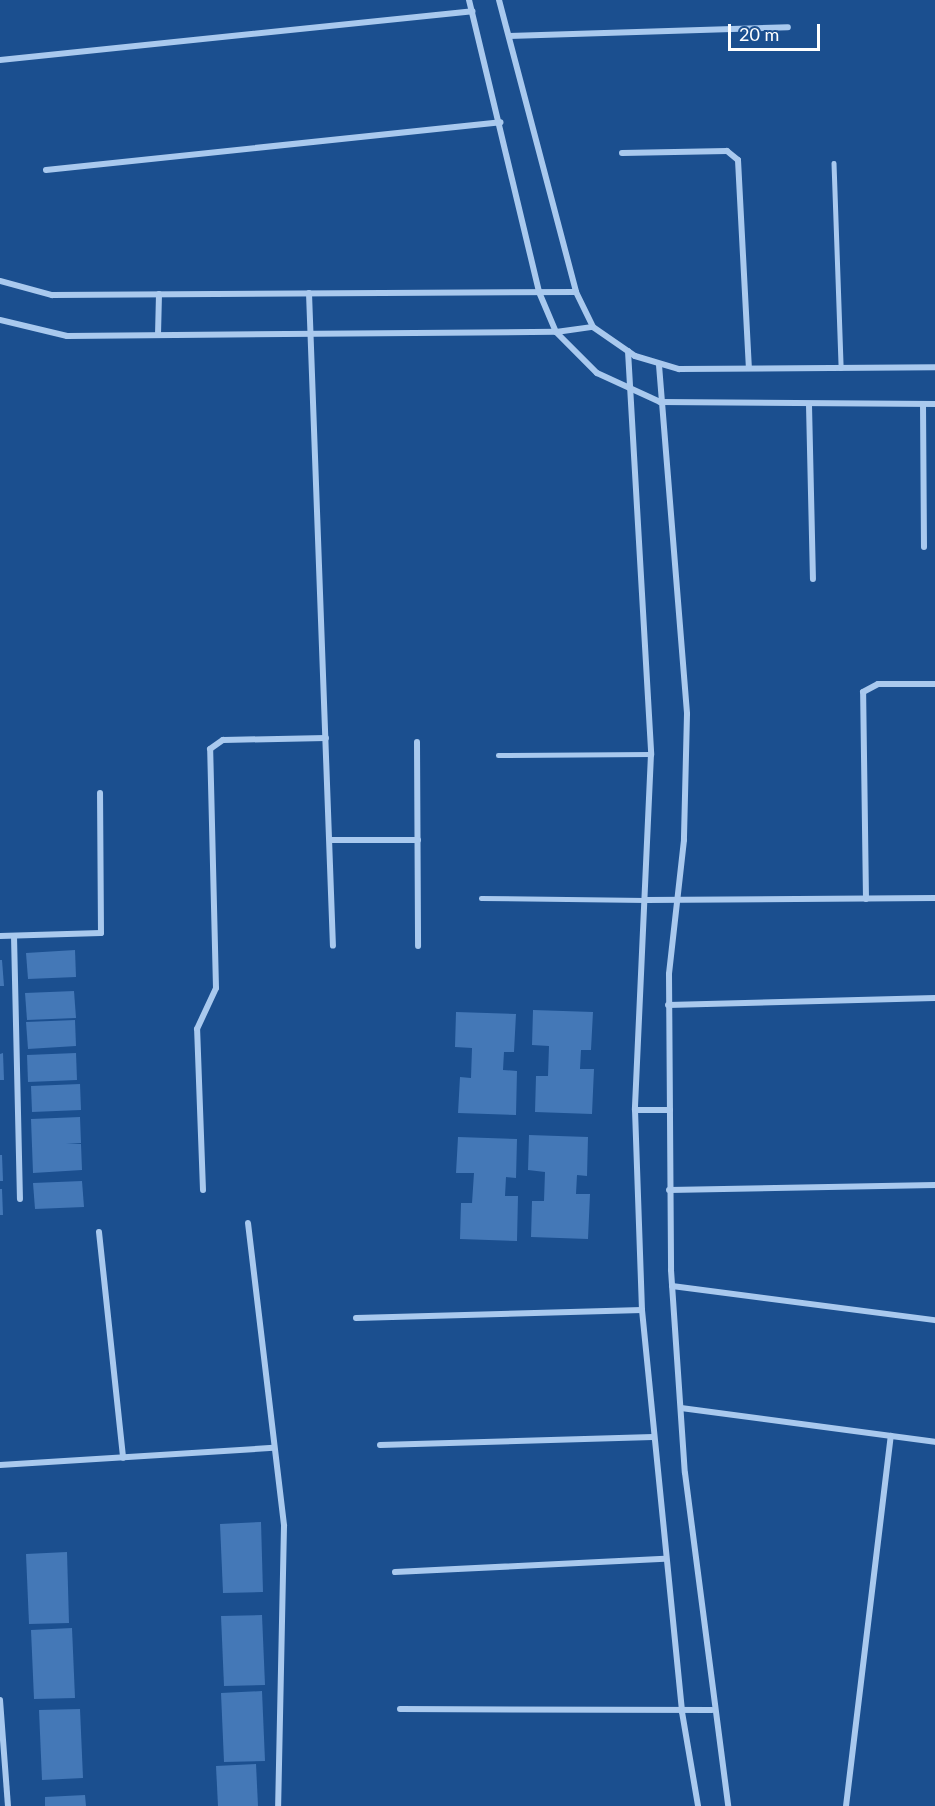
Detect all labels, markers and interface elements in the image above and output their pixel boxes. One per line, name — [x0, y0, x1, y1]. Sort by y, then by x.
scale bar — [731, 12, 822, 50]
text: 20 m — [739, 23, 779, 45]

